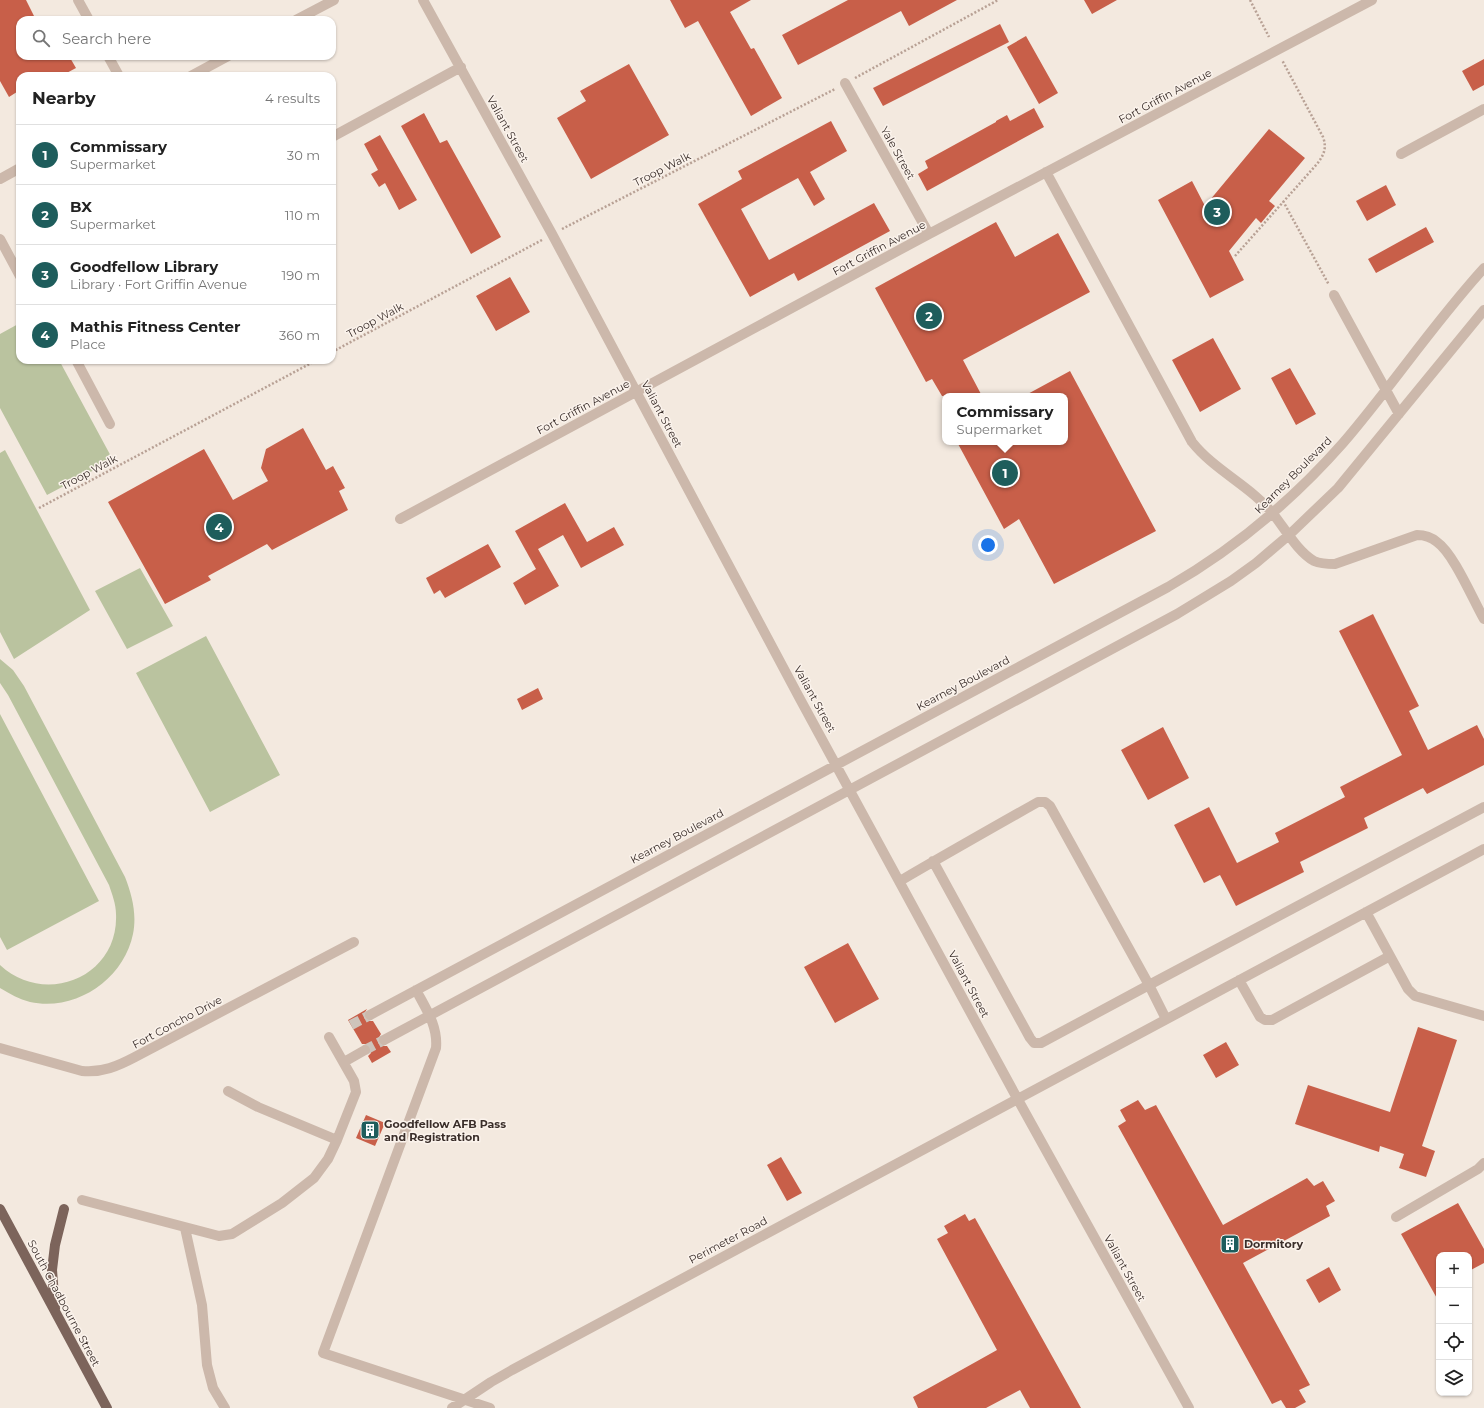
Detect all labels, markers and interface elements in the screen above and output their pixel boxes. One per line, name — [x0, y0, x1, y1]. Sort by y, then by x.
search box — [16, 16, 336, 60]
icon: search — [30, 27, 52, 49]
text: Search here — [62, 29, 151, 48]
street label: Fort Griffin Avenue — [1116, 65, 1214, 127]
text: Nearby — [32, 88, 96, 108]
text: 4 results — [265, 90, 320, 106]
street label: Valiant Street — [484, 93, 532, 165]
street label: Yale Street — [878, 124, 919, 182]
text: Commissary — [70, 137, 167, 156]
text: 1 — [42, 147, 48, 163]
text: 30 m — [287, 147, 320, 163]
street label: Troop Walk — [631, 148, 693, 189]
text: Supermarket — [70, 156, 156, 172]
text: BX — [70, 197, 92, 216]
pin: 3 — [1204, 197, 1230, 227]
text: 2 — [41, 207, 49, 223]
text: 110 m — [285, 207, 320, 223]
text: Supermarket — [70, 216, 156, 232]
street label: Fort Griffin Avenue — [830, 217, 928, 279]
text: Goodfellow Library — [70, 257, 218, 276]
text: 3 — [41, 267, 49, 283]
text: 190 m — [282, 267, 320, 283]
text: Library · Fort Griffin Avenue — [70, 276, 247, 292]
street label: Troop Walk — [344, 299, 406, 341]
pin: 2 — [916, 301, 942, 331]
text: Mathis Fitness Center — [70, 317, 241, 336]
text: 4 — [41, 327, 49, 343]
text: 360 m — [279, 327, 320, 343]
text: Place — [70, 336, 106, 352]
street label: Fort Griffin Avenue — [534, 376, 632, 438]
street label: Valiant Street — [638, 378, 686, 450]
popup — [942, 393, 1068, 445]
text: Commissary — [956, 402, 1054, 421]
text: Supermarket — [956, 421, 1042, 437]
street label: Kearney Boulevard — [1251, 433, 1335, 517]
street label: Troop Walk — [58, 451, 120, 493]
pin: 1 — [992, 458, 1018, 488]
pin: 4 — [206, 512, 232, 542]
your location — [978, 535, 998, 555]
street label: Kearney Boulevard — [914, 652, 1012, 714]
street label: Valiant Street — [791, 663, 839, 735]
street label: Kearney Boulevard — [628, 805, 726, 867]
street label: Valiant Street — [945, 948, 993, 1020]
street label: Fort Concho Drive — [130, 992, 225, 1052]
place label: Goodfellow AFB Pass and Registration — [384, 1117, 506, 1144]
building icon: Goodfellow AFB Pass and Registration — [359, 1119, 381, 1141]
street label: Perimeter Road — [686, 1213, 770, 1267]
street label: Valiant Street — [1101, 1232, 1149, 1304]
building icon: Dormitory — [1219, 1233, 1241, 1255]
street label: South Chadbourne Street — [25, 1237, 104, 1369]
place label: Dormitory — [1244, 1237, 1303, 1251]
map controls — [1436, 1252, 1472, 1396]
button: + — [1436, 1252, 1472, 1288]
button: − — [1436, 1288, 1472, 1324]
button: locate — [1436, 1324, 1472, 1360]
button: layers — [1436, 1360, 1472, 1396]

